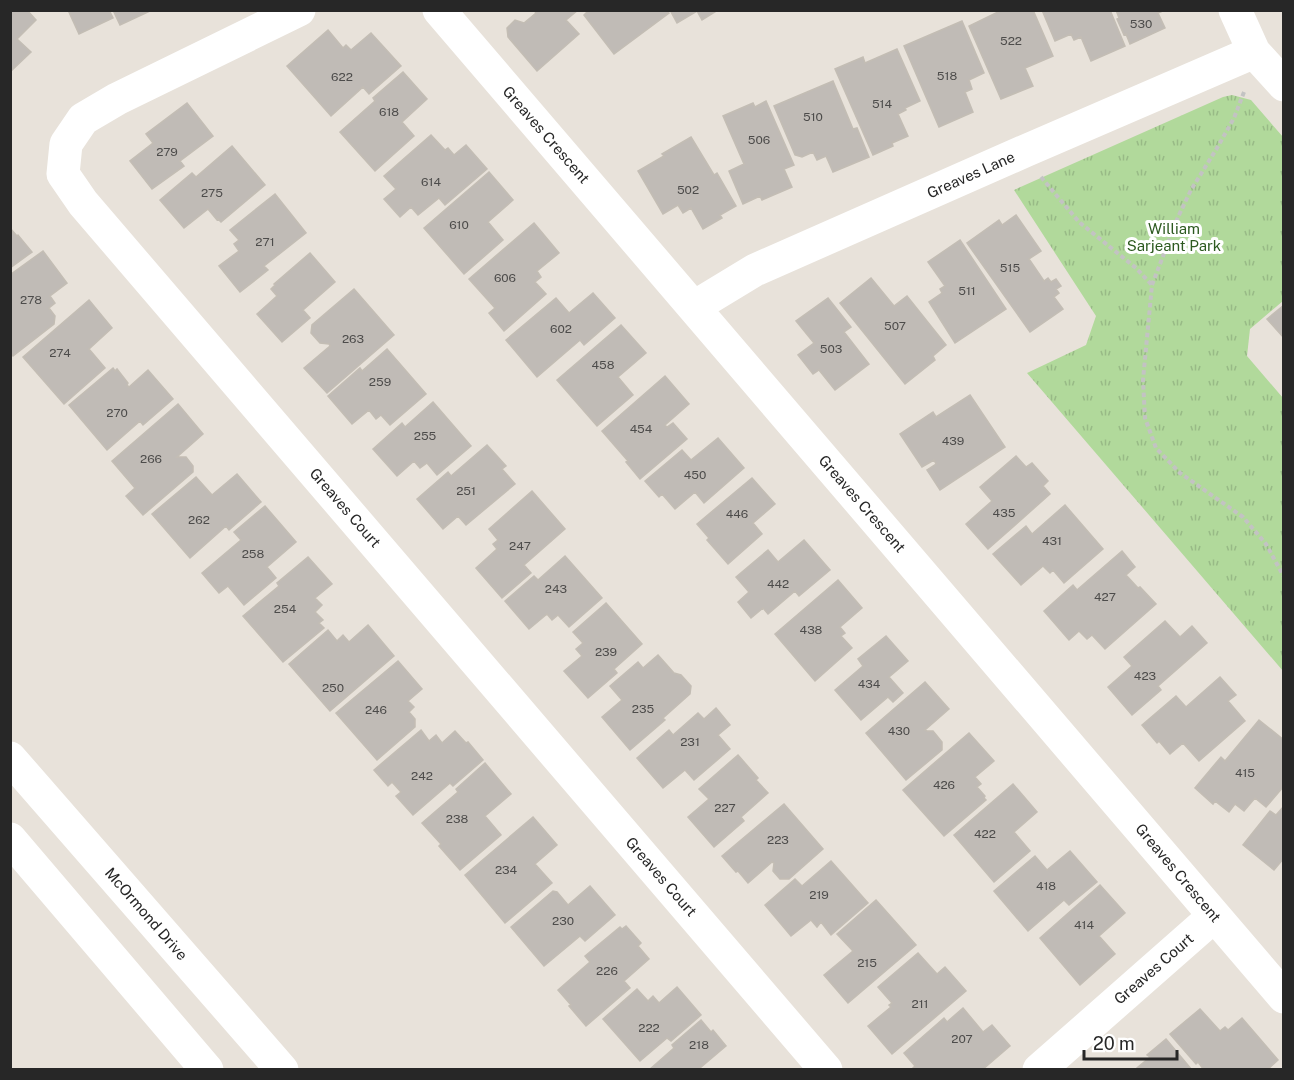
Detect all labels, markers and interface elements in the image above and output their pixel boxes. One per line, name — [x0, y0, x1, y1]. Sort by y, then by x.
house number: 530 — [1130, 17, 1152, 31]
house number: 522 — [1000, 34, 1022, 48]
house number: 518 — [937, 69, 957, 83]
house number: 622 — [331, 70, 353, 84]
street label: Greaves Crescent — [500, 83, 593, 187]
house number: 514 — [872, 97, 893, 111]
house number: 618 — [379, 105, 399, 119]
house number: 510 — [803, 110, 823, 124]
house number: 506 — [748, 133, 770, 147]
house number: 279 — [156, 145, 178, 159]
street label: Greaves Lane — [924, 148, 1017, 201]
house number: 614 — [421, 175, 441, 189]
house number: 502 — [677, 183, 699, 197]
house number: 275 — [201, 186, 223, 200]
house number: 610 — [449, 218, 469, 232]
park label: William Sarjeant Park — [1127, 220, 1221, 254]
house number: 271 — [255, 235, 275, 249]
house number: 515 — [1000, 261, 1020, 275]
house number: 606 — [494, 271, 516, 285]
house number: 511 — [958, 284, 976, 298]
house number: 278 — [20, 293, 42, 307]
house number: 507 — [884, 319, 906, 333]
house number: 602 — [550, 322, 572, 336]
house number: 263 — [342, 332, 364, 346]
house number: 503 — [820, 342, 842, 356]
house number: 274 — [49, 346, 71, 360]
house number: 458 — [592, 358, 615, 372]
house number: 259 — [369, 375, 391, 389]
house number: 270 — [106, 406, 128, 420]
house number: 454 — [630, 422, 653, 436]
house number: 255 — [414, 429, 437, 443]
house number: 439 — [942, 434, 964, 448]
house number: 266 — [140, 452, 162, 466]
street label: Greaves Crescent — [816, 452, 909, 556]
street label: Greaves Court — [306, 465, 384, 551]
house number: 450 — [684, 468, 706, 482]
house number: 251 — [456, 484, 476, 498]
house number: 435 — [993, 506, 1016, 520]
house number: 446 — [726, 507, 748, 521]
house number: 262 — [188, 513, 210, 527]
house number: 431 — [1042, 534, 1062, 548]
house number: 247 — [509, 539, 531, 553]
house number: 258 — [242, 547, 265, 561]
house number: 442 — [767, 577, 789, 591]
house number: 243 — [545, 582, 567, 596]
house number: 427 — [1094, 590, 1116, 604]
house number: 254 — [274, 602, 297, 616]
house number: 438 — [800, 623, 823, 637]
house number: 239 — [595, 645, 617, 659]
house number: 423 — [1134, 669, 1156, 683]
house number: 434 — [858, 677, 881, 691]
house number: 250 — [322, 681, 344, 695]
house number: 235 — [632, 702, 655, 716]
house number: 246 — [365, 703, 387, 717]
house number: 430 — [888, 724, 910, 738]
house number: 231 — [680, 735, 700, 749]
house number: 415 — [1235, 766, 1255, 780]
house number: 242 — [411, 769, 433, 783]
house number: 426 — [933, 778, 955, 792]
house number: 227 — [714, 801, 736, 815]
house number: 238 — [446, 812, 468, 826]
street label: Greaves Crescent — [1132, 820, 1225, 925]
house number: 422 — [974, 827, 996, 841]
house number: 223 — [767, 833, 789, 847]
street label: Greaves Court — [622, 834, 700, 920]
house number: 234 — [495, 863, 518, 877]
street label: McOrmond Drive — [102, 864, 191, 963]
house number: 418 — [1036, 879, 1056, 893]
house number: 219 — [809, 888, 829, 902]
house number: 230 — [552, 914, 574, 928]
house number: 414 — [1074, 918, 1094, 932]
street label: Greaves Court — [1111, 930, 1197, 1008]
house number: 215 — [857, 956, 877, 970]
house number: 226 — [596, 964, 618, 978]
house number: 211 — [912, 997, 928, 1011]
house number: 222 — [638, 1021, 660, 1035]
scale bar — [1084, 1023, 1177, 1061]
house number: 207 — [951, 1032, 973, 1046]
text: 20 m — [1093, 1033, 1135, 1054]
house number: 218 — [689, 1038, 709, 1052]

